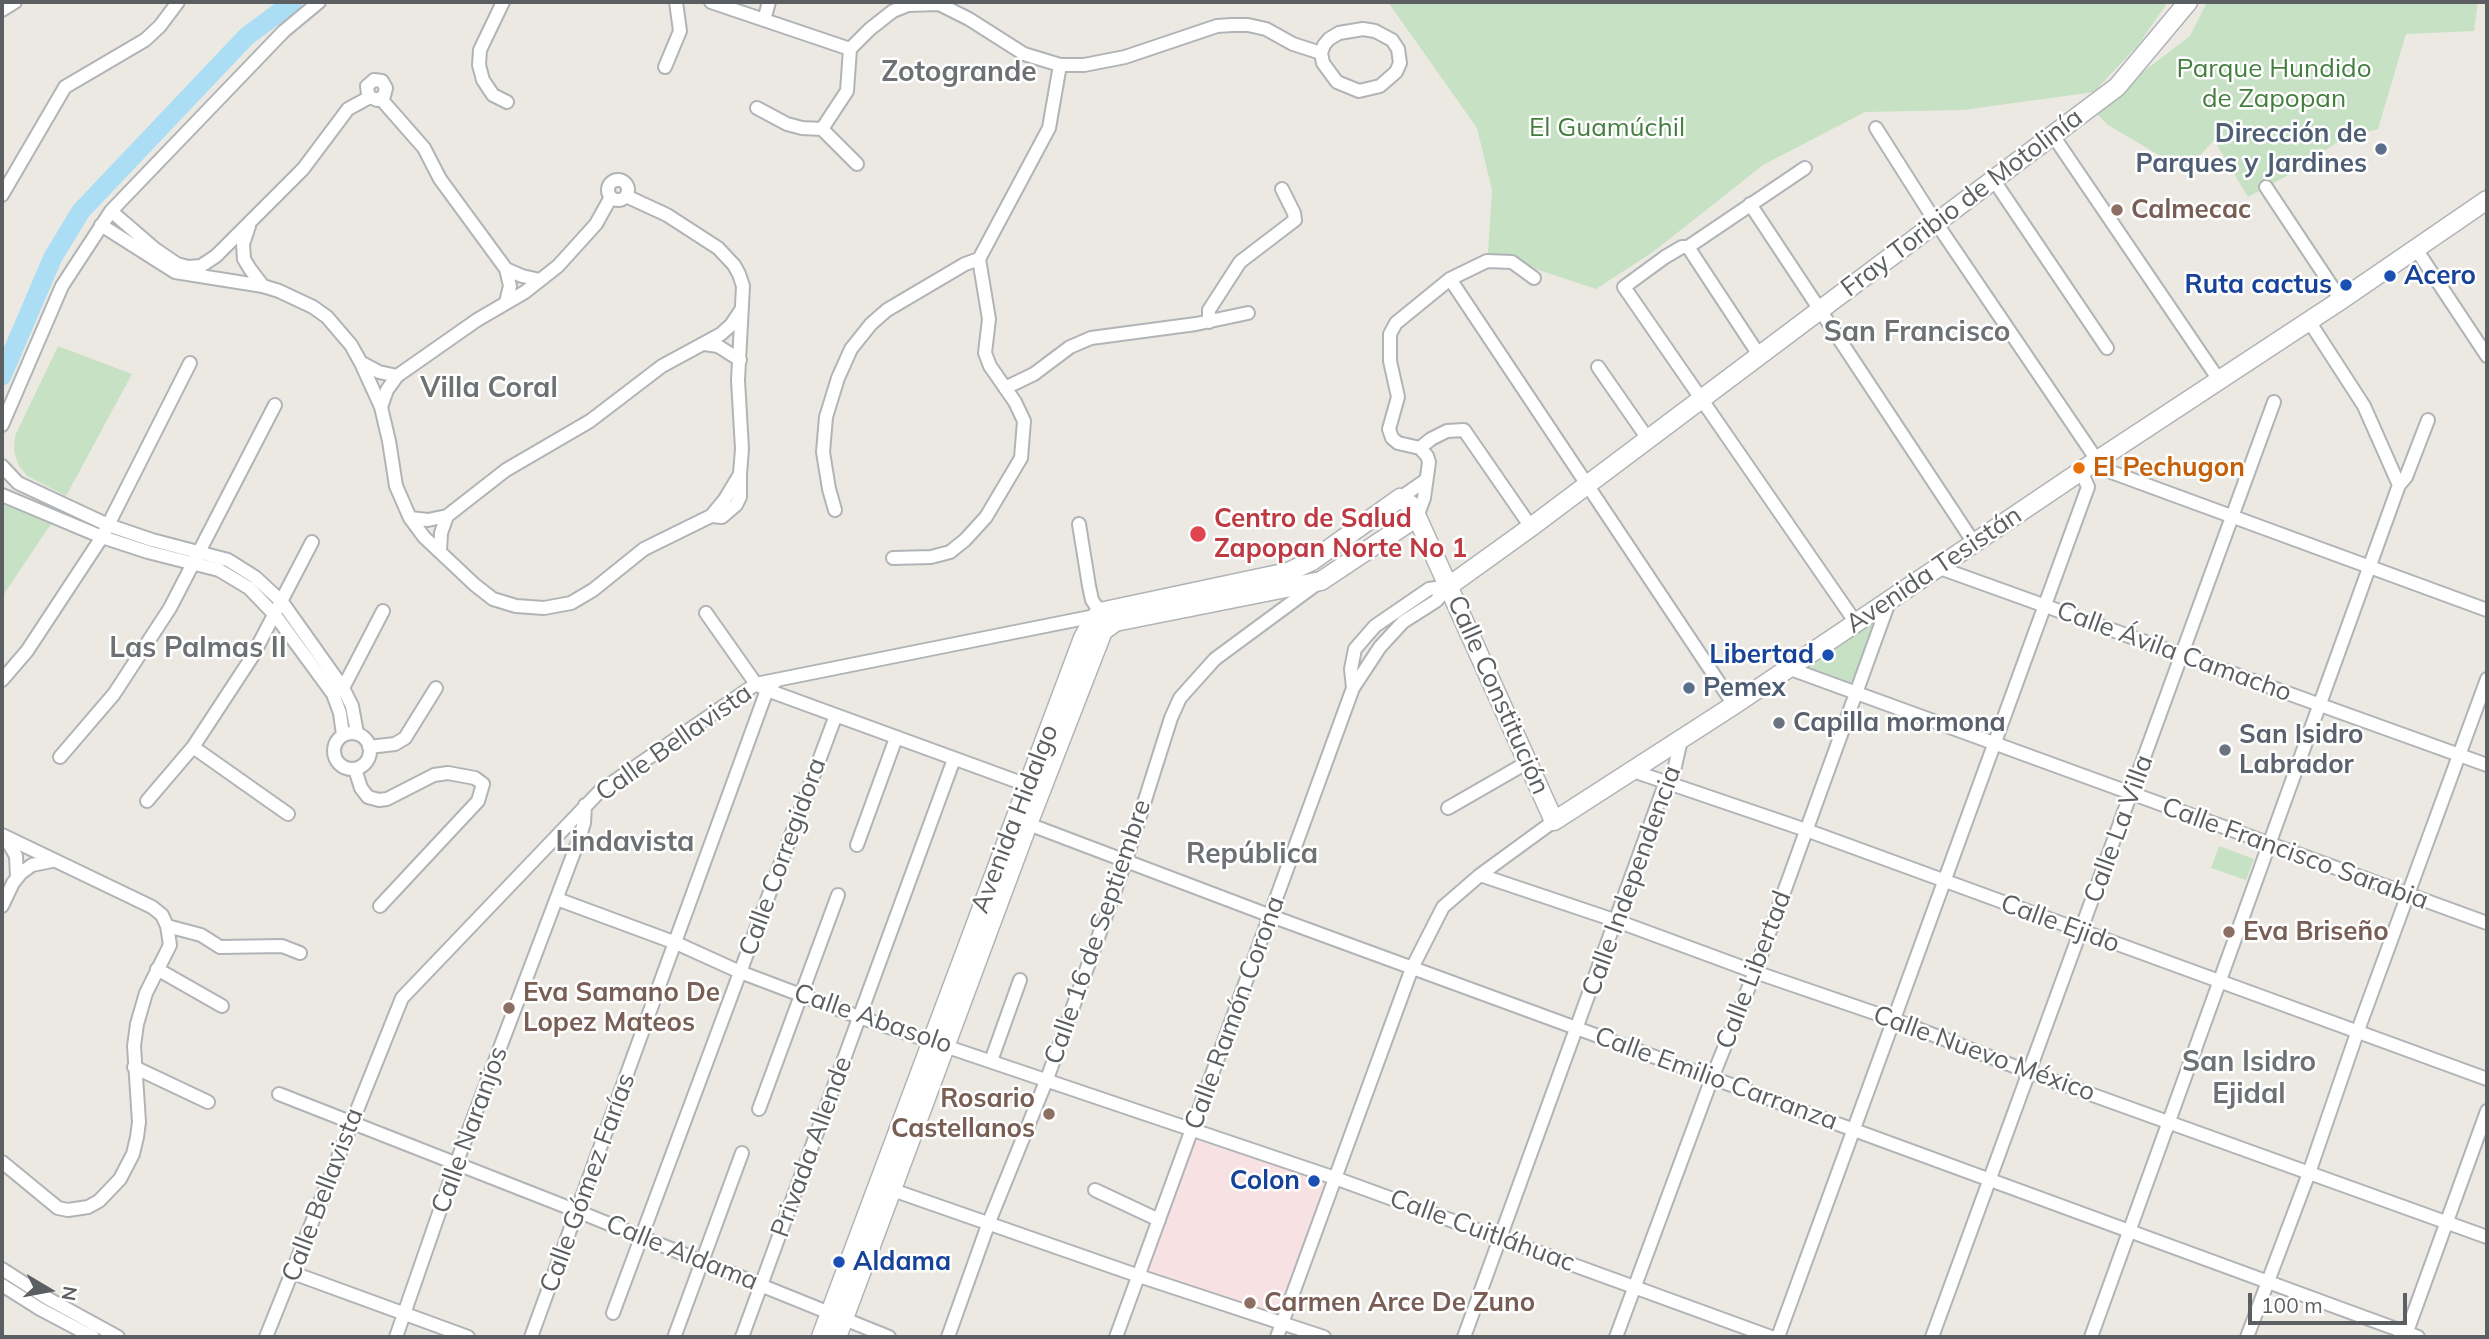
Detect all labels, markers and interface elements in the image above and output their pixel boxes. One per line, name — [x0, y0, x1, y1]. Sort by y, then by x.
park label: Parque Hundido de Zapopan — [2176, 53, 2372, 114]
district label: Zotogrande — [881, 56, 1037, 90]
street label: Fray Toribio de Motolinía — [1835, 102, 2089, 304]
park label: El Guamúchil — [1529, 112, 1685, 144]
place label: Dirección de Parques y Jardines — [2135, 118, 2367, 180]
marker: Dirección de Parques y Jardines — [2373, 141, 2389, 157]
place label: Calmecac — [2131, 194, 2251, 226]
marker: Calmecac — [2109, 202, 2125, 218]
place label: Acero — [2404, 260, 2476, 292]
marker: Acero — [2382, 268, 2398, 284]
place label: Ruta cactus — [2184, 269, 2332, 301]
marker: Ruta cactus — [2338, 277, 2354, 293]
district label: San Francisco — [1824, 316, 2010, 350]
district label: Villa Coral — [420, 372, 558, 406]
place label: El Pechugon — [2093, 452, 2245, 484]
marker: El Pechugon — [2071, 460, 2087, 476]
street label: Avenida Tesistán — [1840, 500, 2028, 640]
place label: Centro de Salud Zapopan Norte No 1 — [1214, 503, 1467, 564]
marker: Centro de Salud Zapopan Norte No 1 — [1188, 524, 1208, 544]
street label: Calle Constitución — [1440, 591, 1556, 799]
street label: Calle Ávila Camacho — [2052, 595, 2296, 709]
district label: Las Palmas II — [109, 632, 287, 666]
place label: Libertad — [1709, 639, 1814, 671]
marker: Libertad — [1820, 647, 1836, 663]
place label: Pemex — [1703, 672, 1786, 704]
street label: Calle Bellavista — [590, 678, 758, 808]
marker: Pemex — [1681, 680, 1697, 696]
place label: Capilla mormona — [1793, 707, 2006, 739]
marker: Capilla mormona — [1771, 715, 1787, 731]
place label: San Isidro Labrador — [2239, 719, 2363, 780]
street label: Avenida Hidalgo — [965, 720, 1065, 918]
marker: San Isidro Labrador — [2217, 742, 2233, 758]
street label: Calle La Villa — [2078, 751, 2160, 907]
street label: Calle Corregidora — [733, 754, 833, 960]
street label: Calle Independencia — [1576, 762, 1688, 1000]
street label: Calle Francisco Sarabia — [2158, 791, 2432, 917]
street label: Calle 16 de Septiembre — [1038, 796, 1158, 1068]
district label: Lindavista — [556, 826, 694, 860]
district label: República — [1186, 838, 1318, 872]
street label: Calle Libertad — [1710, 887, 1798, 1053]
street label: Calle Ejido — [1996, 888, 2124, 960]
street label: Calle Ramón Corona — [1178, 892, 1292, 1134]
place label: Eva Briseño — [2243, 916, 2389, 948]
marker: Eva Briseño — [2221, 924, 2237, 940]
place label: Eva Samano De Lopez Mateos — [523, 977, 720, 1038]
street label: Calle Abasolo — [790, 977, 956, 1061]
street label: Calle Nuevo México — [1869, 999, 2099, 1109]
marker: Eva Samano De Lopez Mateos — [501, 1000, 517, 1016]
street label: Calle Emilio Carranza — [1590, 1021, 1842, 1137]
street label: Calle Naranjos — [425, 1042, 515, 1218]
district label: San Isidro Ejidal — [2182, 1046, 2316, 1112]
street label: Privada Allende — [765, 1052, 859, 1242]
street label: Calle Gómez Farías — [534, 1069, 642, 1297]
place label: Rosario Castellanos — [891, 1083, 1035, 1144]
street label: Calle Bellavista — [276, 1104, 370, 1286]
marker: Rosario Castellanos — [1041, 1106, 1057, 1122]
place label: Colon — [1230, 1165, 1300, 1197]
marker: Colon — [1306, 1173, 1322, 1189]
street label: Calle Cuitláhuac — [1385, 1183, 1579, 1279]
street label: Calle Aldama — [601, 1208, 763, 1298]
place label: Aldama — [853, 1246, 951, 1278]
marker: Aldama — [831, 1254, 847, 1270]
north arrow — [14, 1255, 84, 1325]
scale bar — [2251, 1280, 2410, 1324]
text: N — [57, 1284, 83, 1303]
place label: Carmen Arce De Zuno — [1264, 1287, 1535, 1319]
text: 100 m — [2261, 1292, 2323, 1318]
marker: Carmen Arce De Zuno — [1242, 1295, 1258, 1311]

